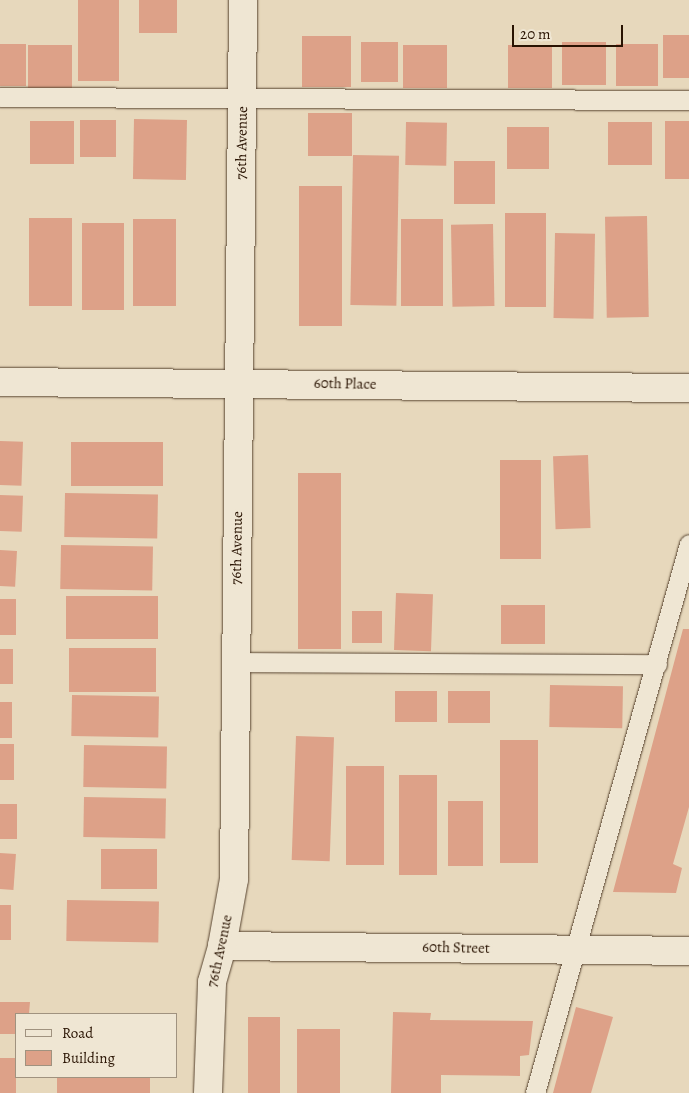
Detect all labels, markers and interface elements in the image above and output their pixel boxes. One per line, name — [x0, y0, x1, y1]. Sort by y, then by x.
scale bar — [514, 15, 625, 47]
text: 20 m — [520, 24, 551, 44]
street label: 76th Avenue — [232, 106, 252, 180]
street label: 60th Place — [314, 374, 376, 394]
street label: 76th Avenue — [227, 511, 247, 585]
street label: 76th Avenue — [204, 913, 236, 989]
street label: 60th Street — [422, 938, 490, 958]
legend — [15, 1013, 178, 1078]
text: Road — [62, 1023, 93, 1043]
text: Building — [62, 1048, 115, 1068]

